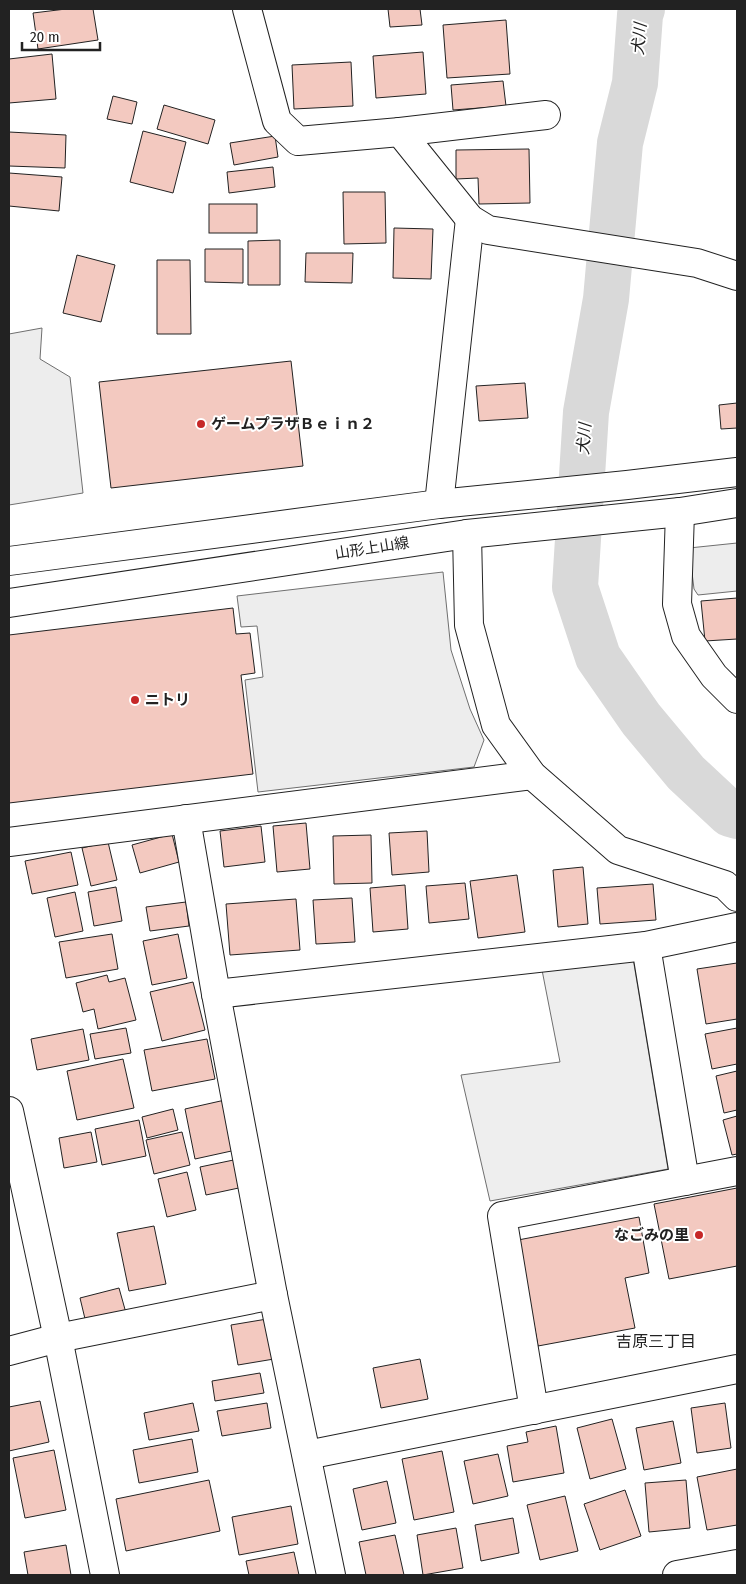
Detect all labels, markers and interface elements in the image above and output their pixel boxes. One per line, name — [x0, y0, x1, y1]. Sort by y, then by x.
scale bar — [22, 20, 100, 52]
water label: 犬川 — [628, 20, 650, 56]
text: 20 m — [30, 28, 60, 46]
place label: ゲームプラザＢｅｉｎ２ — [211, 415, 375, 433]
marker: ゲームプラザＢｅｉｎ２ — [195, 418, 207, 430]
water label: 犬川 — [573, 420, 595, 456]
street label: 山形上山線 — [334, 533, 410, 563]
place label: ニトリ — [145, 691, 190, 709]
marker: ニトリ — [129, 694, 141, 706]
place label: なごみの里 — [614, 1226, 689, 1244]
marker: なごみの里 — [693, 1229, 705, 1241]
district label: 吉原三丁目 — [616, 1332, 696, 1351]

